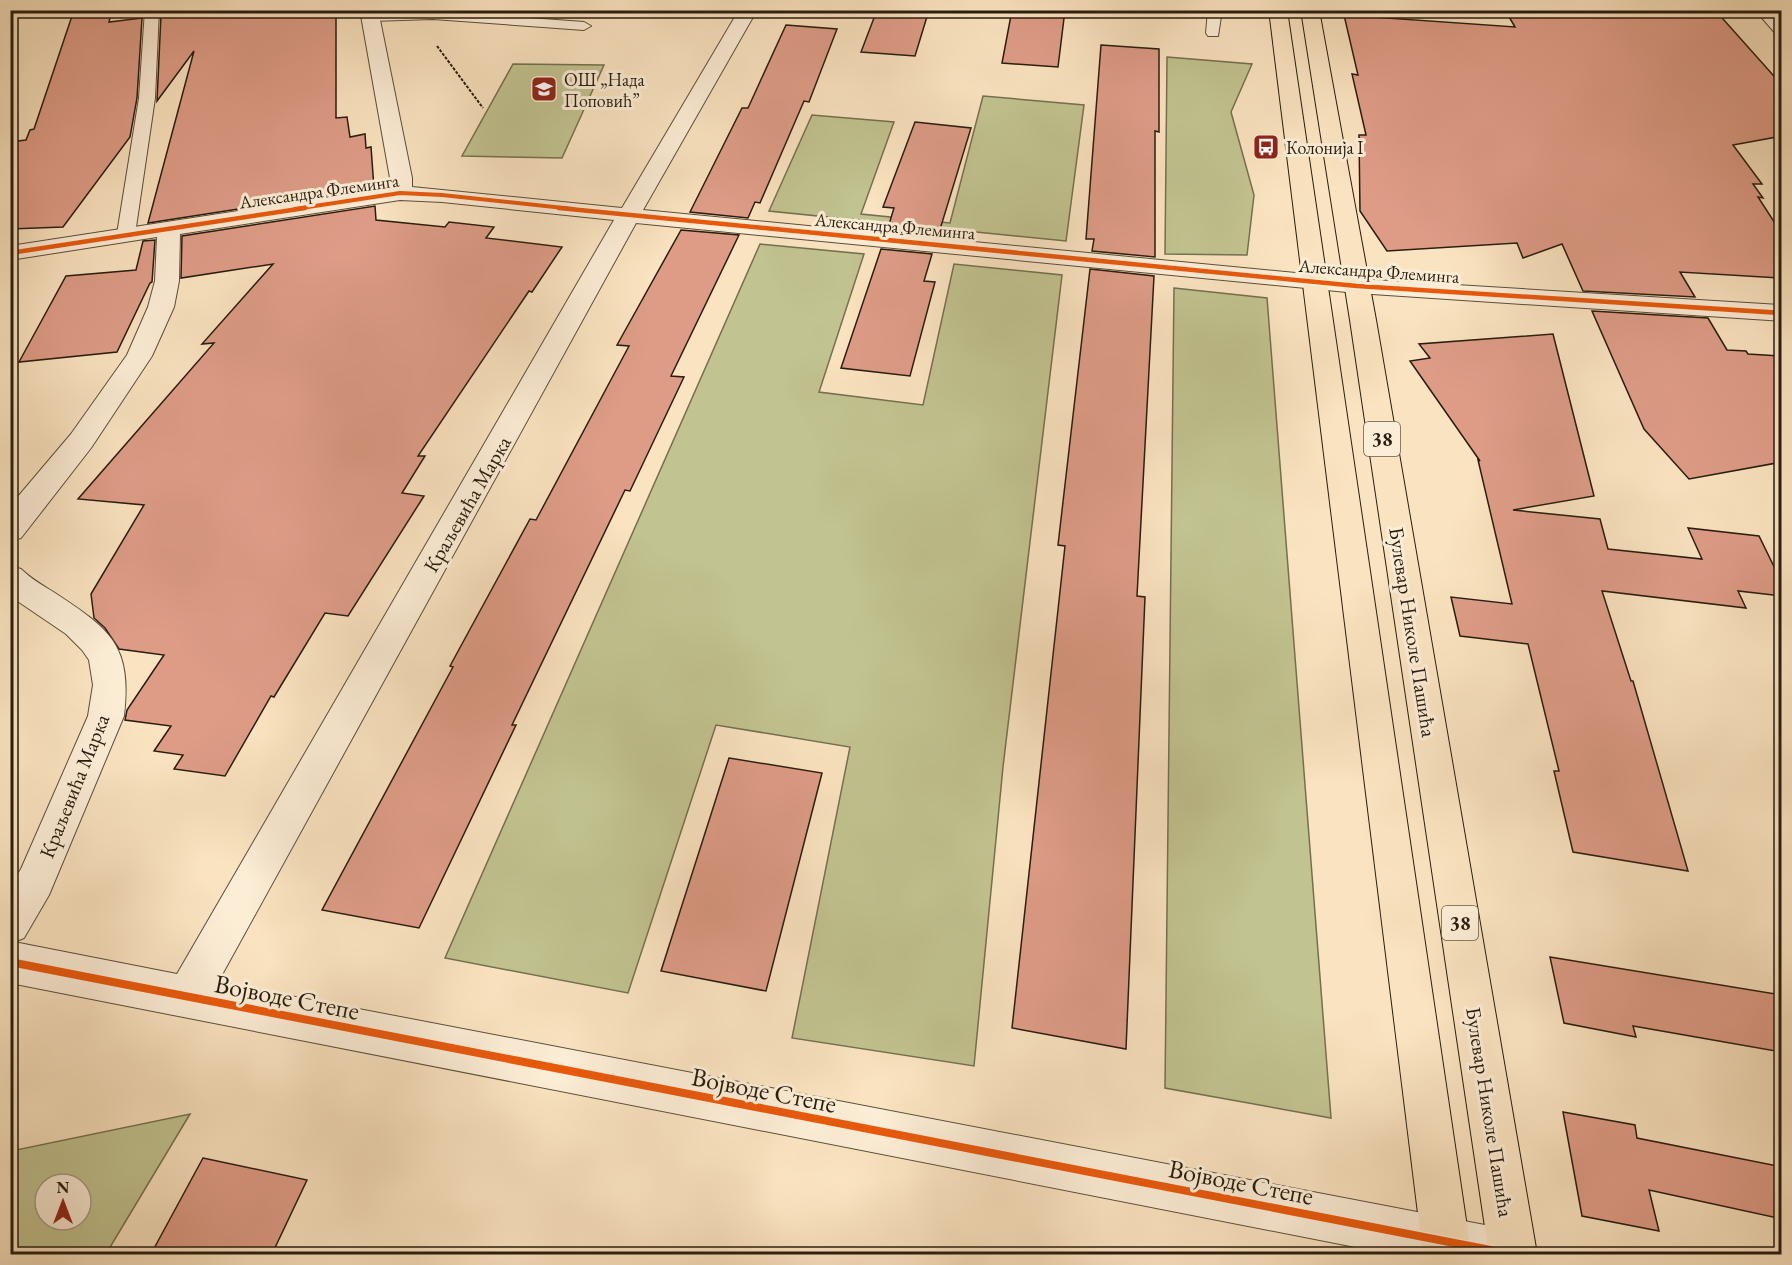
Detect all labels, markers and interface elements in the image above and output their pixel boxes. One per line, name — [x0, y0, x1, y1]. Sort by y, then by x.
place label: ОШ „Нада Поповић” — [564, 68, 645, 112]
school or university icon: ОШ „Нада Поповић” — [529, 74, 559, 104]
bus stop icon: Колонија I — [1251, 132, 1281, 162]
place label: Колонија I — [1286, 136, 1363, 159]
street label: Александра Флеминга — [237, 168, 401, 214]
street label: Александра Флеминга — [813, 207, 977, 245]
street label: Александра Флеминга — [1297, 254, 1461, 288]
road number: 38 — [1364, 422, 1400, 456]
street label: Краљевића Марка — [417, 430, 517, 577]
street label: Булевар Николе Пашића — [1383, 525, 1443, 740]
street label: Краљевића Марка — [33, 709, 115, 862]
road number: 38 — [1442, 906, 1478, 940]
street label: Војводе Степе — [212, 966, 362, 1028]
street label: Булевар Николе Пашића — [1460, 1005, 1520, 1220]
street label: Војводе Степе — [689, 1059, 839, 1121]
street label: Војводе Степе — [1166, 1151, 1316, 1213]
north arrow — [33, 1172, 93, 1232]
text: N — [57, 1177, 70, 1198]

